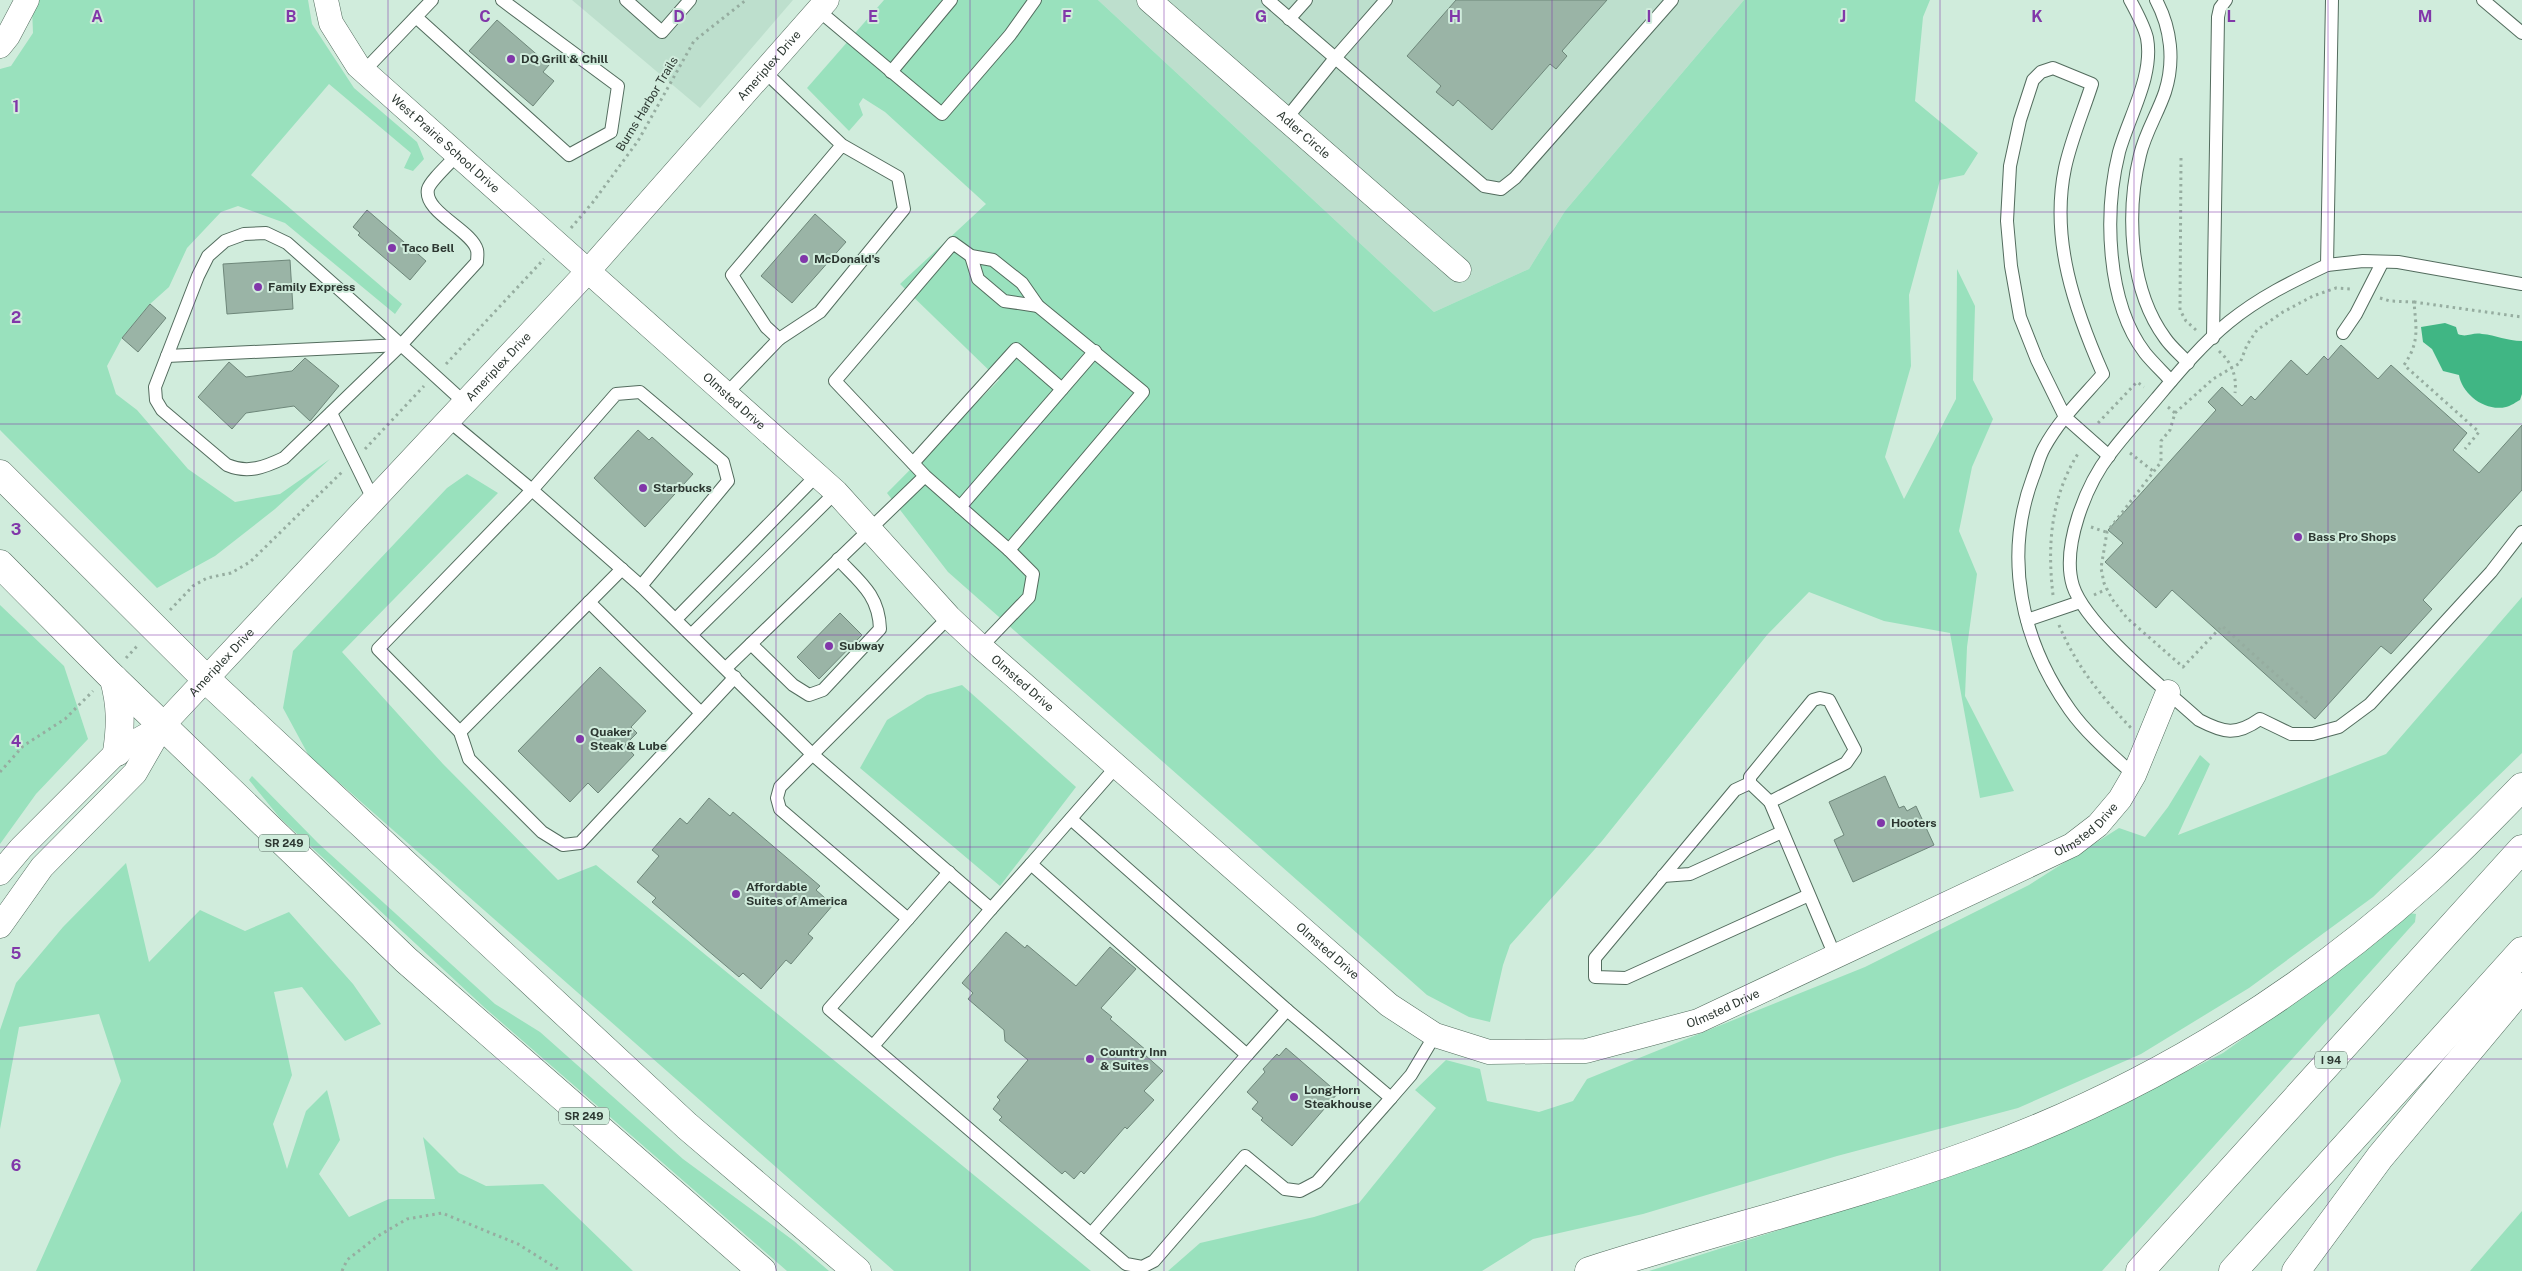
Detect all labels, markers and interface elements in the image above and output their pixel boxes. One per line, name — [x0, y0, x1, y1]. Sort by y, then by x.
text: A — [91, 7, 103, 26]
text: B — [286, 7, 297, 26]
text: C — [479, 7, 491, 26]
text: D — [673, 7, 685, 26]
text: E — [868, 7, 878, 26]
text: F — [1062, 7, 1072, 26]
text: G — [1255, 7, 1267, 26]
text: H — [1449, 7, 1461, 26]
text: I — [1647, 7, 1651, 26]
text: J — [1840, 7, 1846, 26]
text: K — [2031, 7, 2043, 26]
text: L — [2226, 7, 2236, 26]
text: M — [2418, 7, 2432, 26]
street label: Ameriplex Drive — [735, 28, 804, 104]
place label: DQ Grill & Chill — [521, 52, 608, 66]
marker: DQ Grill & Chill — [505, 53, 517, 65]
street label: Burns Harbor Trails — [613, 54, 681, 154]
street label: West Prairie School Drive — [388, 92, 502, 196]
text: 1 — [13, 97, 19, 116]
street label: Adler Circle — [1274, 108, 1333, 162]
place label: Taco Bell — [402, 241, 455, 255]
marker: Taco Bell — [386, 242, 398, 254]
place label: McDonald's — [814, 252, 880, 266]
marker: McDonald's — [798, 253, 810, 265]
place label: Family Express — [268, 280, 355, 294]
marker: Family Express — [252, 281, 264, 293]
text: 2 — [11, 308, 21, 327]
street label: Ameriplex Drive — [463, 329, 534, 404]
street label: Olmsted Drive — [700, 370, 768, 433]
place label: Starbucks — [653, 481, 712, 495]
marker: Starbucks — [637, 482, 649, 494]
text: 3 — [11, 520, 21, 539]
place label: Bass Pro Shops — [2308, 530, 2396, 544]
marker: Bass Pro Shops — [2292, 531, 2304, 543]
street label: Ameriplex Drive — [186, 625, 257, 700]
place label: Subway — [839, 639, 884, 653]
marker: Subway — [823, 640, 835, 652]
street label: Olmsted Drive — [988, 652, 1057, 715]
place label: Quaker Steak & Lube — [590, 725, 667, 753]
text: 4 — [11, 732, 22, 751]
marker: Quaker Steak & Lube — [574, 733, 586, 745]
street label: Olmsted Drive — [2052, 800, 2121, 859]
place label: Hooters — [1891, 816, 1937, 830]
marker: Hooters — [1875, 817, 1887, 829]
road number: SR 249 — [259, 834, 309, 851]
place label: Affordable Suites of America — [746, 880, 848, 908]
marker: Affordable Suites of America — [730, 888, 742, 900]
street label: Olmsted Drive — [1293, 920, 1362, 982]
text: 5 — [11, 944, 22, 963]
street label: Olmsted Drive — [1685, 986, 1762, 1031]
place label: Country Inn & Suites — [1100, 1045, 1167, 1073]
road number: I 94 — [2315, 1052, 2347, 1068]
marker: Country Inn & Suites — [1084, 1053, 1096, 1065]
place label: LongHorn Steakhouse — [1304, 1083, 1372, 1111]
marker: LongHorn Steakhouse — [1288, 1091, 1300, 1103]
road number: SR 249 — [559, 1108, 609, 1124]
text: 6 — [11, 1156, 21, 1175]

